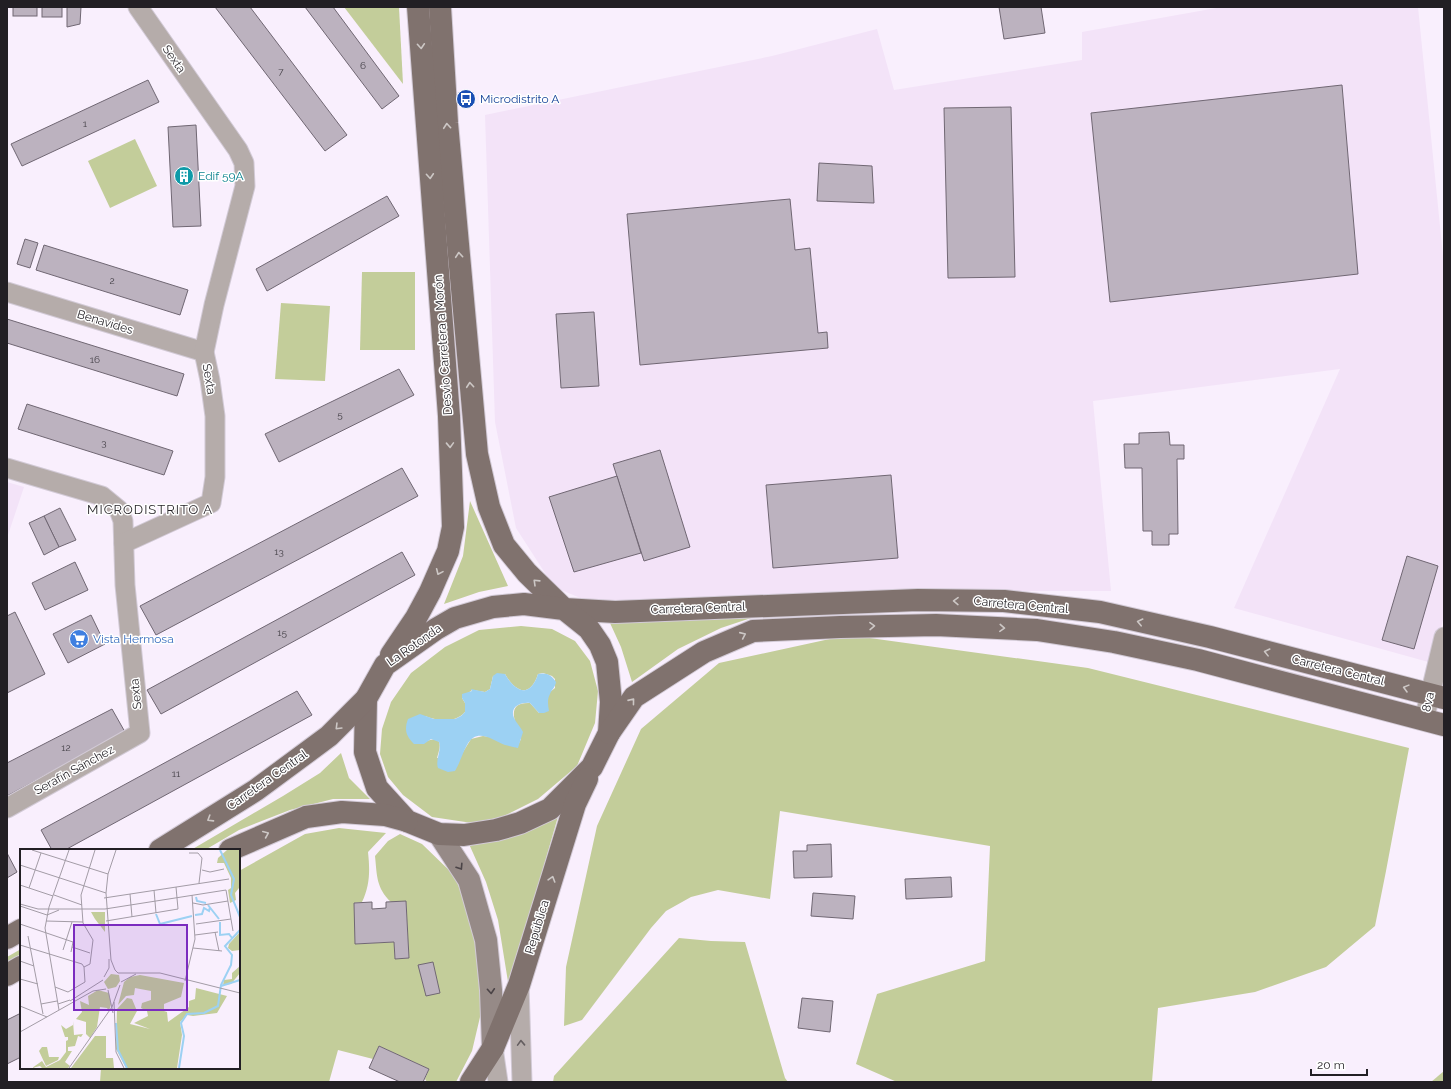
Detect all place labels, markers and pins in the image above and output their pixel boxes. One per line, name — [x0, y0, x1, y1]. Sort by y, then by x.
bus stop icon: Microdistrito A — [455, 88, 477, 110]
place label: Microdistrito A — [480, 92, 559, 106]
building icon: Edif 59A — [173, 165, 195, 187]
place label: Edif 59A — [198, 169, 244, 183]
supermarket icon: Vista Hermosa — [68, 628, 90, 650]
place label: Vista Hermosa — [93, 632, 174, 646]

